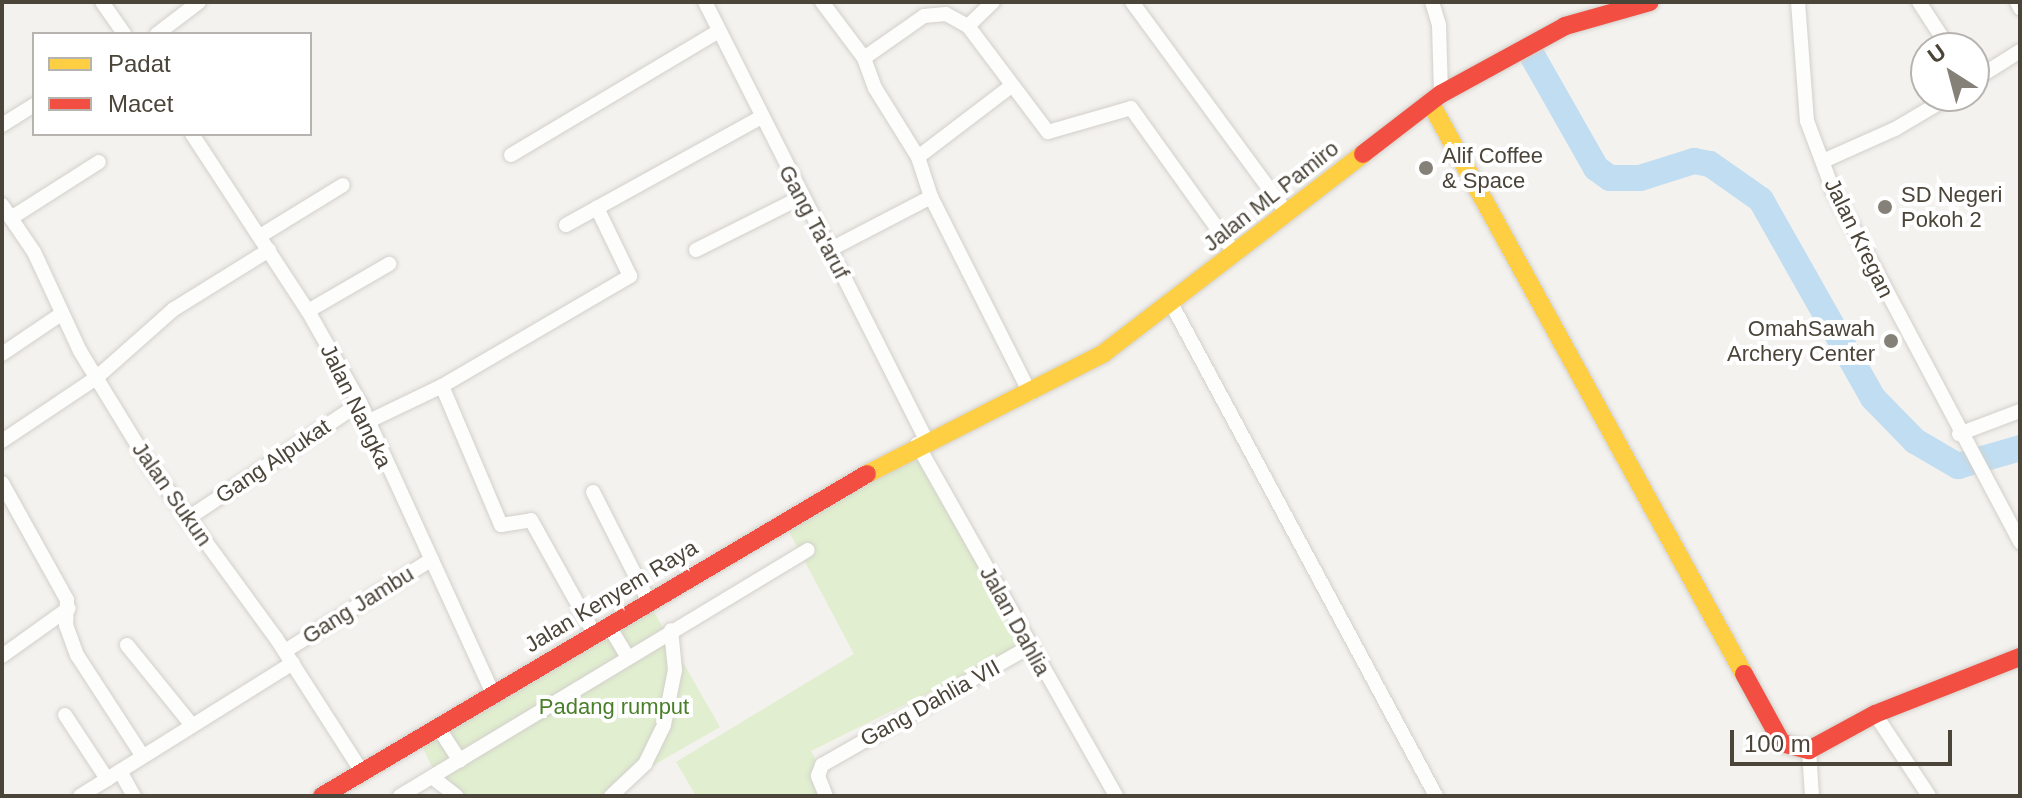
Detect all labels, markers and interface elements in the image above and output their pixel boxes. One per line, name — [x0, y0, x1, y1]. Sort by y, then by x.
legend — [32, 32, 312, 136]
north arrow — [1910, 32, 1990, 112]
text: U — [1923, 39, 1951, 69]
text: Padat — [108, 50, 171, 77]
text: Macet — [108, 90, 173, 117]
street label: Jalan ML Pamiro — [1198, 135, 1344, 257]
place label: Alif Coffee & Space — [1442, 142, 1543, 194]
marker: Alif Coffee & Space — [1417, 159, 1435, 177]
street label: Gang Ta'aruf — [773, 160, 855, 284]
street label: Jalan Kregan — [1819, 174, 1899, 302]
place label: SD Negeri Pokoh 2 — [1901, 181, 2002, 232]
marker: SD Negeri Pokoh 2 — [1876, 198, 1894, 216]
place label: OmahSawah Archery Center — [1727, 315, 1875, 366]
marker: OmahSawah Archery Center — [1882, 332, 1900, 350]
street label: Jalan Nangka — [315, 340, 397, 472]
street label: Gang Alpukat — [210, 413, 336, 509]
street label: Jalan Sukun — [126, 437, 218, 551]
street label: Jalan Kenyem Raya — [520, 534, 702, 658]
street label: Gang Jambu — [298, 560, 418, 650]
street label: Jalan Dahlia — [974, 562, 1056, 680]
street label: Gang Dahlia VII — [856, 654, 1004, 752]
park label: Padang rumput — [539, 694, 689, 720]
scale bar — [1734, 714, 1956, 764]
text: 100 m — [1744, 730, 1811, 757]

